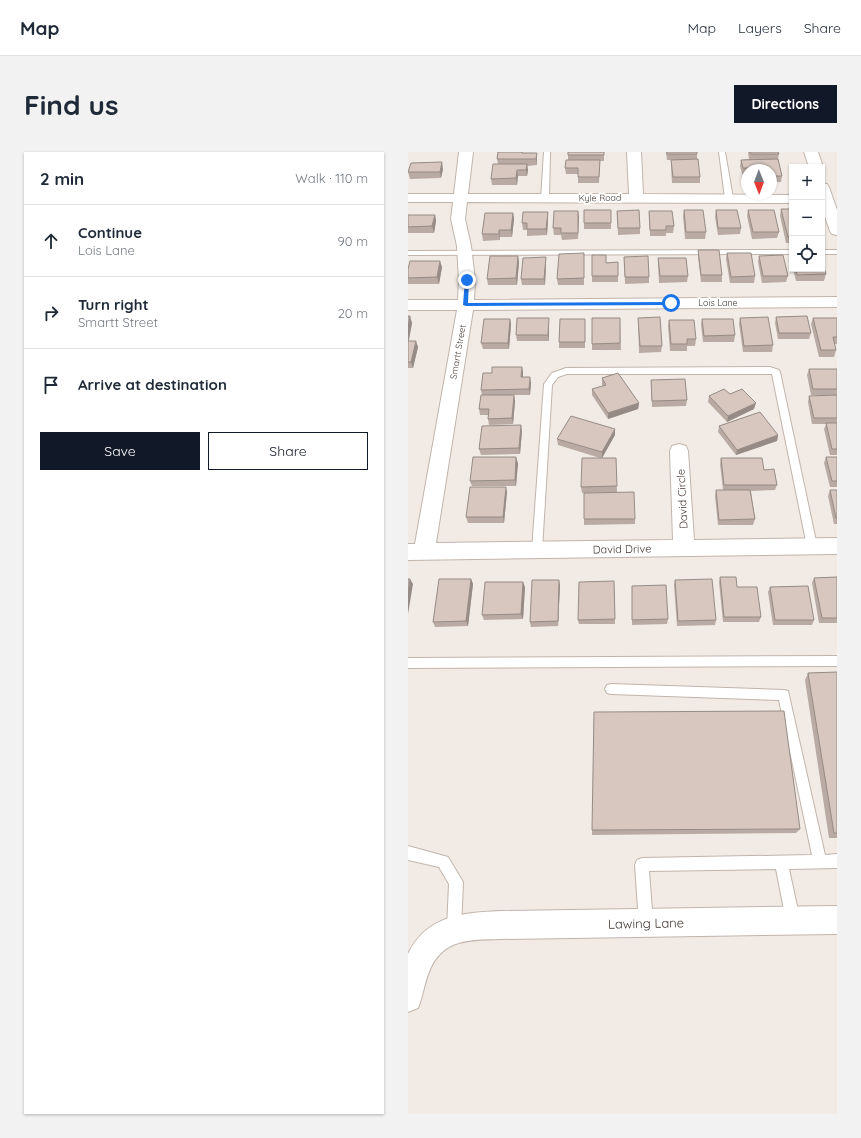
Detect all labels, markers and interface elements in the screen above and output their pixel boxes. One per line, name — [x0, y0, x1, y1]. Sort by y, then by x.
text: Map — [20, 16, 59, 40]
text: Map — [687, 19, 716, 37]
text: Layers — [738, 19, 782, 37]
text: Share — [804, 19, 841, 37]
button: Directions — [734, 85, 837, 123]
text: Find us — [24, 87, 118, 122]
north arrow — [741, 164, 777, 200]
map controls — [789, 164, 825, 272]
button: + — [789, 164, 825, 200]
text: 2 min — [40, 168, 84, 189]
text: Walk · 110 m — [295, 170, 368, 186]
street label: Kyle Road — [578, 192, 622, 203]
button: − — [789, 200, 825, 236]
text: Continue — [78, 223, 142, 242]
icon: ahead — [40, 230, 62, 252]
text: 90 m — [338, 233, 368, 249]
button: locate — [789, 236, 825, 272]
text: Lois Lane — [78, 242, 135, 258]
route end — [458, 271, 476, 289]
route start — [662, 294, 680, 312]
text: Turn right — [78, 295, 149, 314]
street label: Lois Lane — [698, 297, 738, 308]
icon: right — [40, 302, 62, 324]
text: 20 m — [338, 305, 368, 321]
text: Smartt Street — [78, 314, 158, 330]
street label: Smartt Street — [447, 324, 468, 380]
icon: arrive — [40, 374, 62, 396]
text: Arrive at destination — [78, 375, 227, 394]
button: Save — [40, 432, 200, 470]
button: Share — [208, 432, 368, 470]
street label: David Circle — [673, 469, 691, 529]
street label: David Drive — [592, 541, 652, 557]
street label: Lawing Lane — [608, 914, 684, 932]

